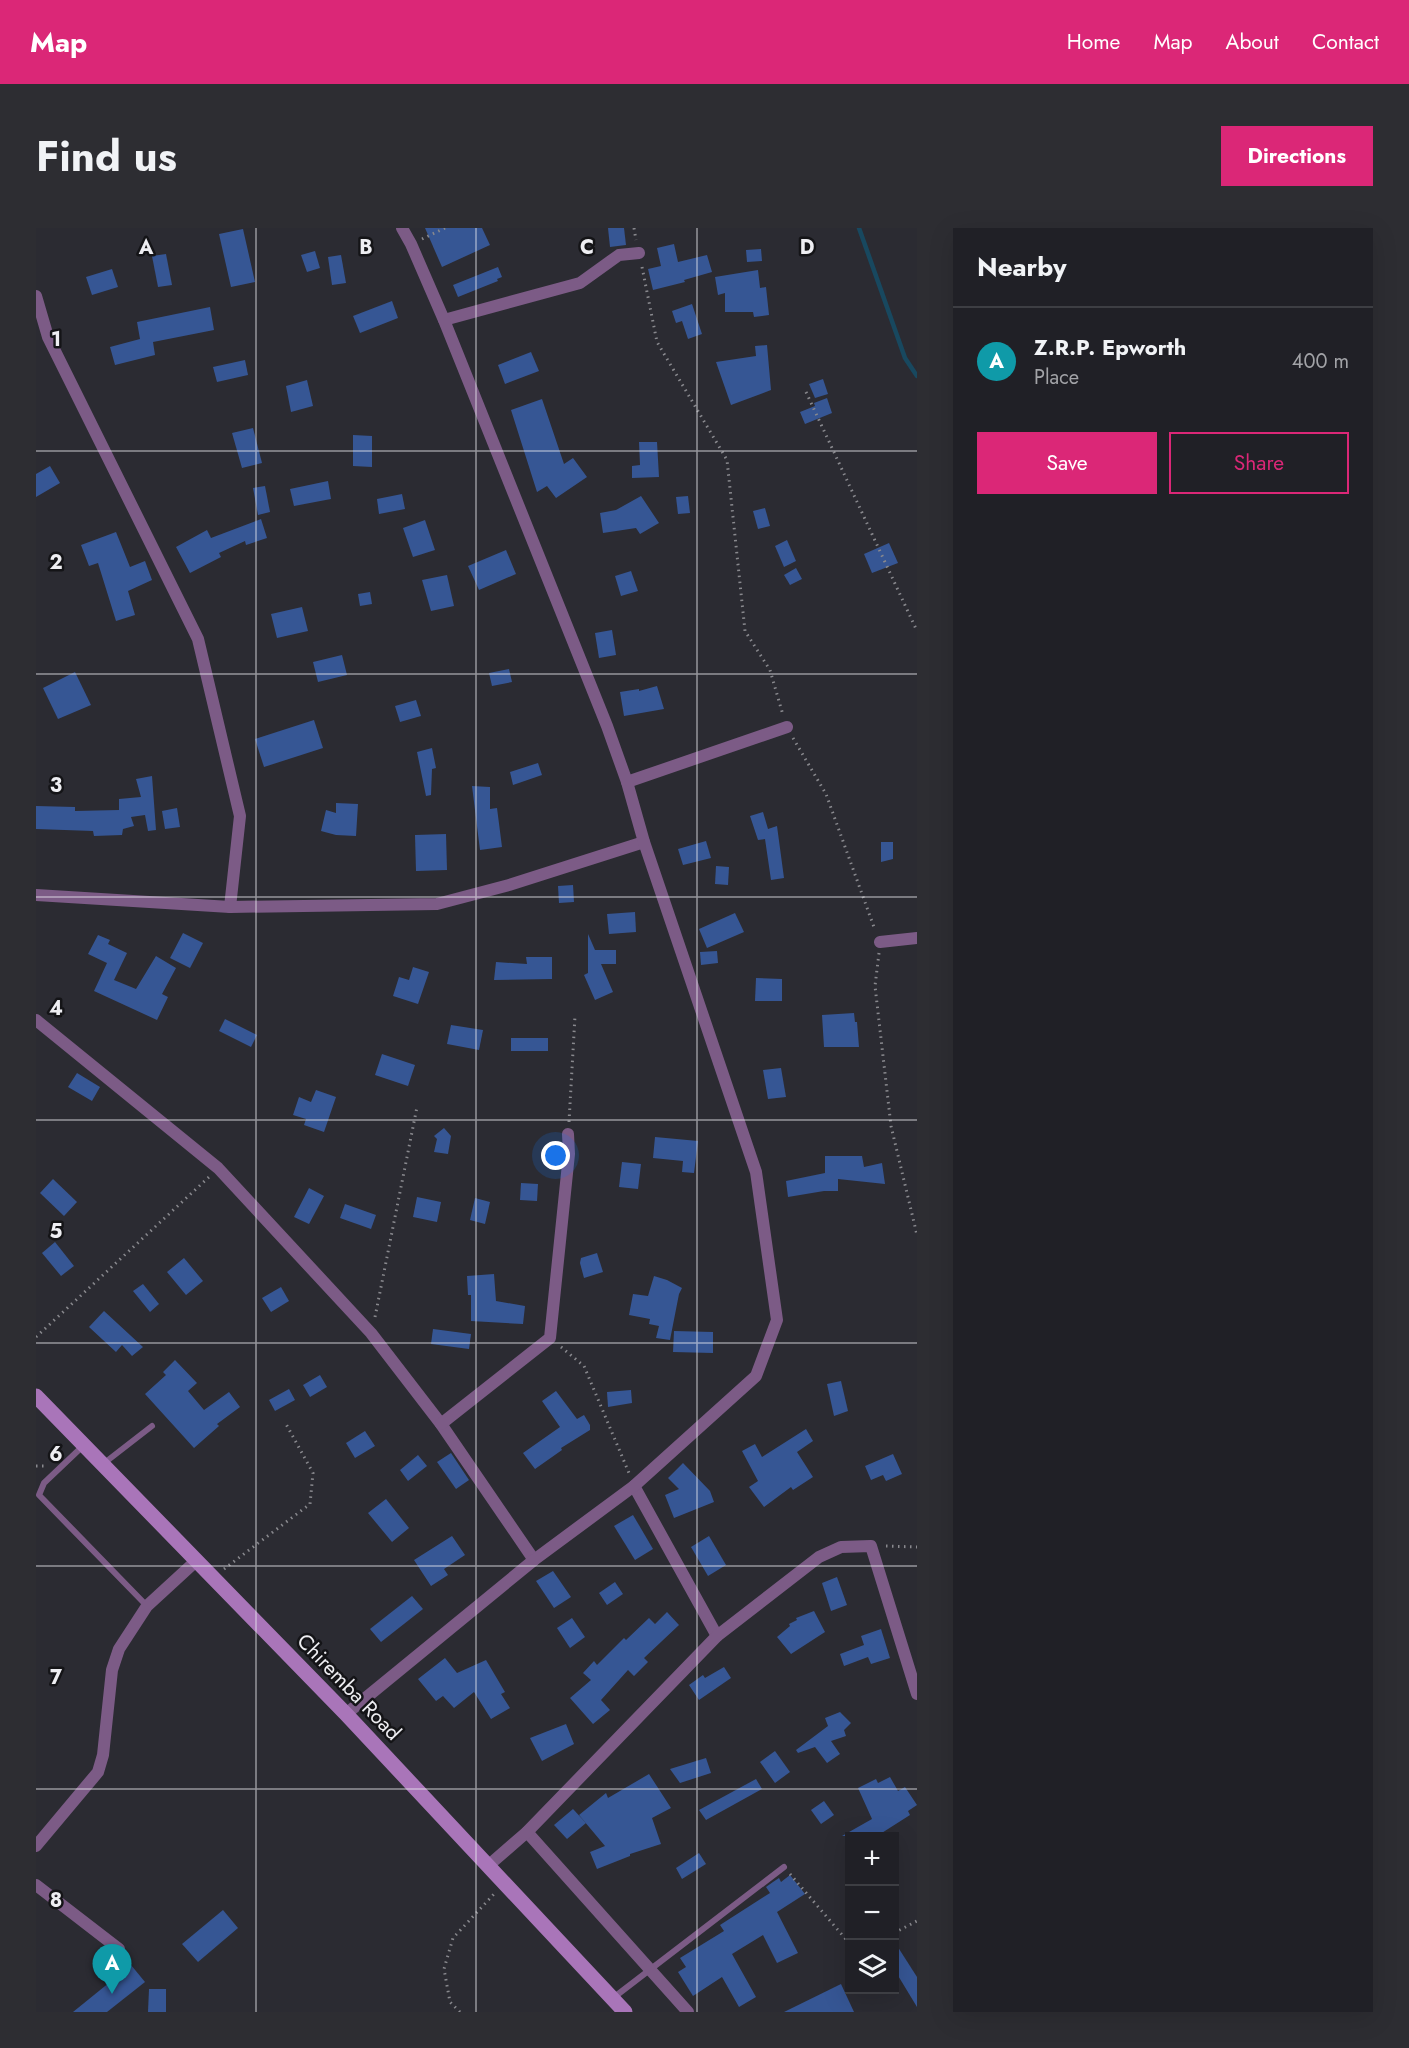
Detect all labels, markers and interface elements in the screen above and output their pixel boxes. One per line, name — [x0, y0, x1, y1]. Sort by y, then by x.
text: Map — [30, 22, 87, 63]
text: Home — [1067, 27, 1120, 57]
text: Map — [1153, 27, 1193, 57]
text: About — [1226, 27, 1279, 57]
text: Contact — [1312, 27, 1379, 57]
text: Find us — [36, 126, 177, 187]
button: Directions — [1221, 126, 1373, 186]
text: A — [138, 233, 154, 262]
text: B — [359, 233, 373, 262]
text: C — [580, 233, 594, 262]
text: D — [800, 233, 814, 262]
text: Nearby — [977, 248, 1066, 286]
text: 1 — [51, 325, 61, 354]
text: Z.R.P. Epworth — [1034, 331, 1186, 363]
text: A — [989, 347, 1004, 376]
text: 400 m — [1292, 347, 1349, 376]
text: Place — [1034, 363, 1079, 392]
button: Save — [977, 432, 1157, 494]
button: Share — [1169, 432, 1349, 494]
text: 2 — [49, 548, 63, 577]
text: 3 — [50, 771, 62, 800]
text: 4 — [49, 994, 63, 1023]
your location — [541, 1141, 570, 1170]
text: 5 — [50, 1217, 63, 1246]
text: 6 — [49, 1440, 63, 1469]
street label: Chiremba Road — [290, 1627, 408, 1747]
text: 7 — [50, 1663, 63, 1692]
map controls — [845, 1832, 899, 1994]
button: + — [845, 1832, 899, 1886]
text: 8 — [50, 1886, 62, 1915]
button: − — [845, 1886, 899, 1940]
button: layers — [845, 1940, 899, 1994]
pin: A — [92, 1944, 132, 1994]

